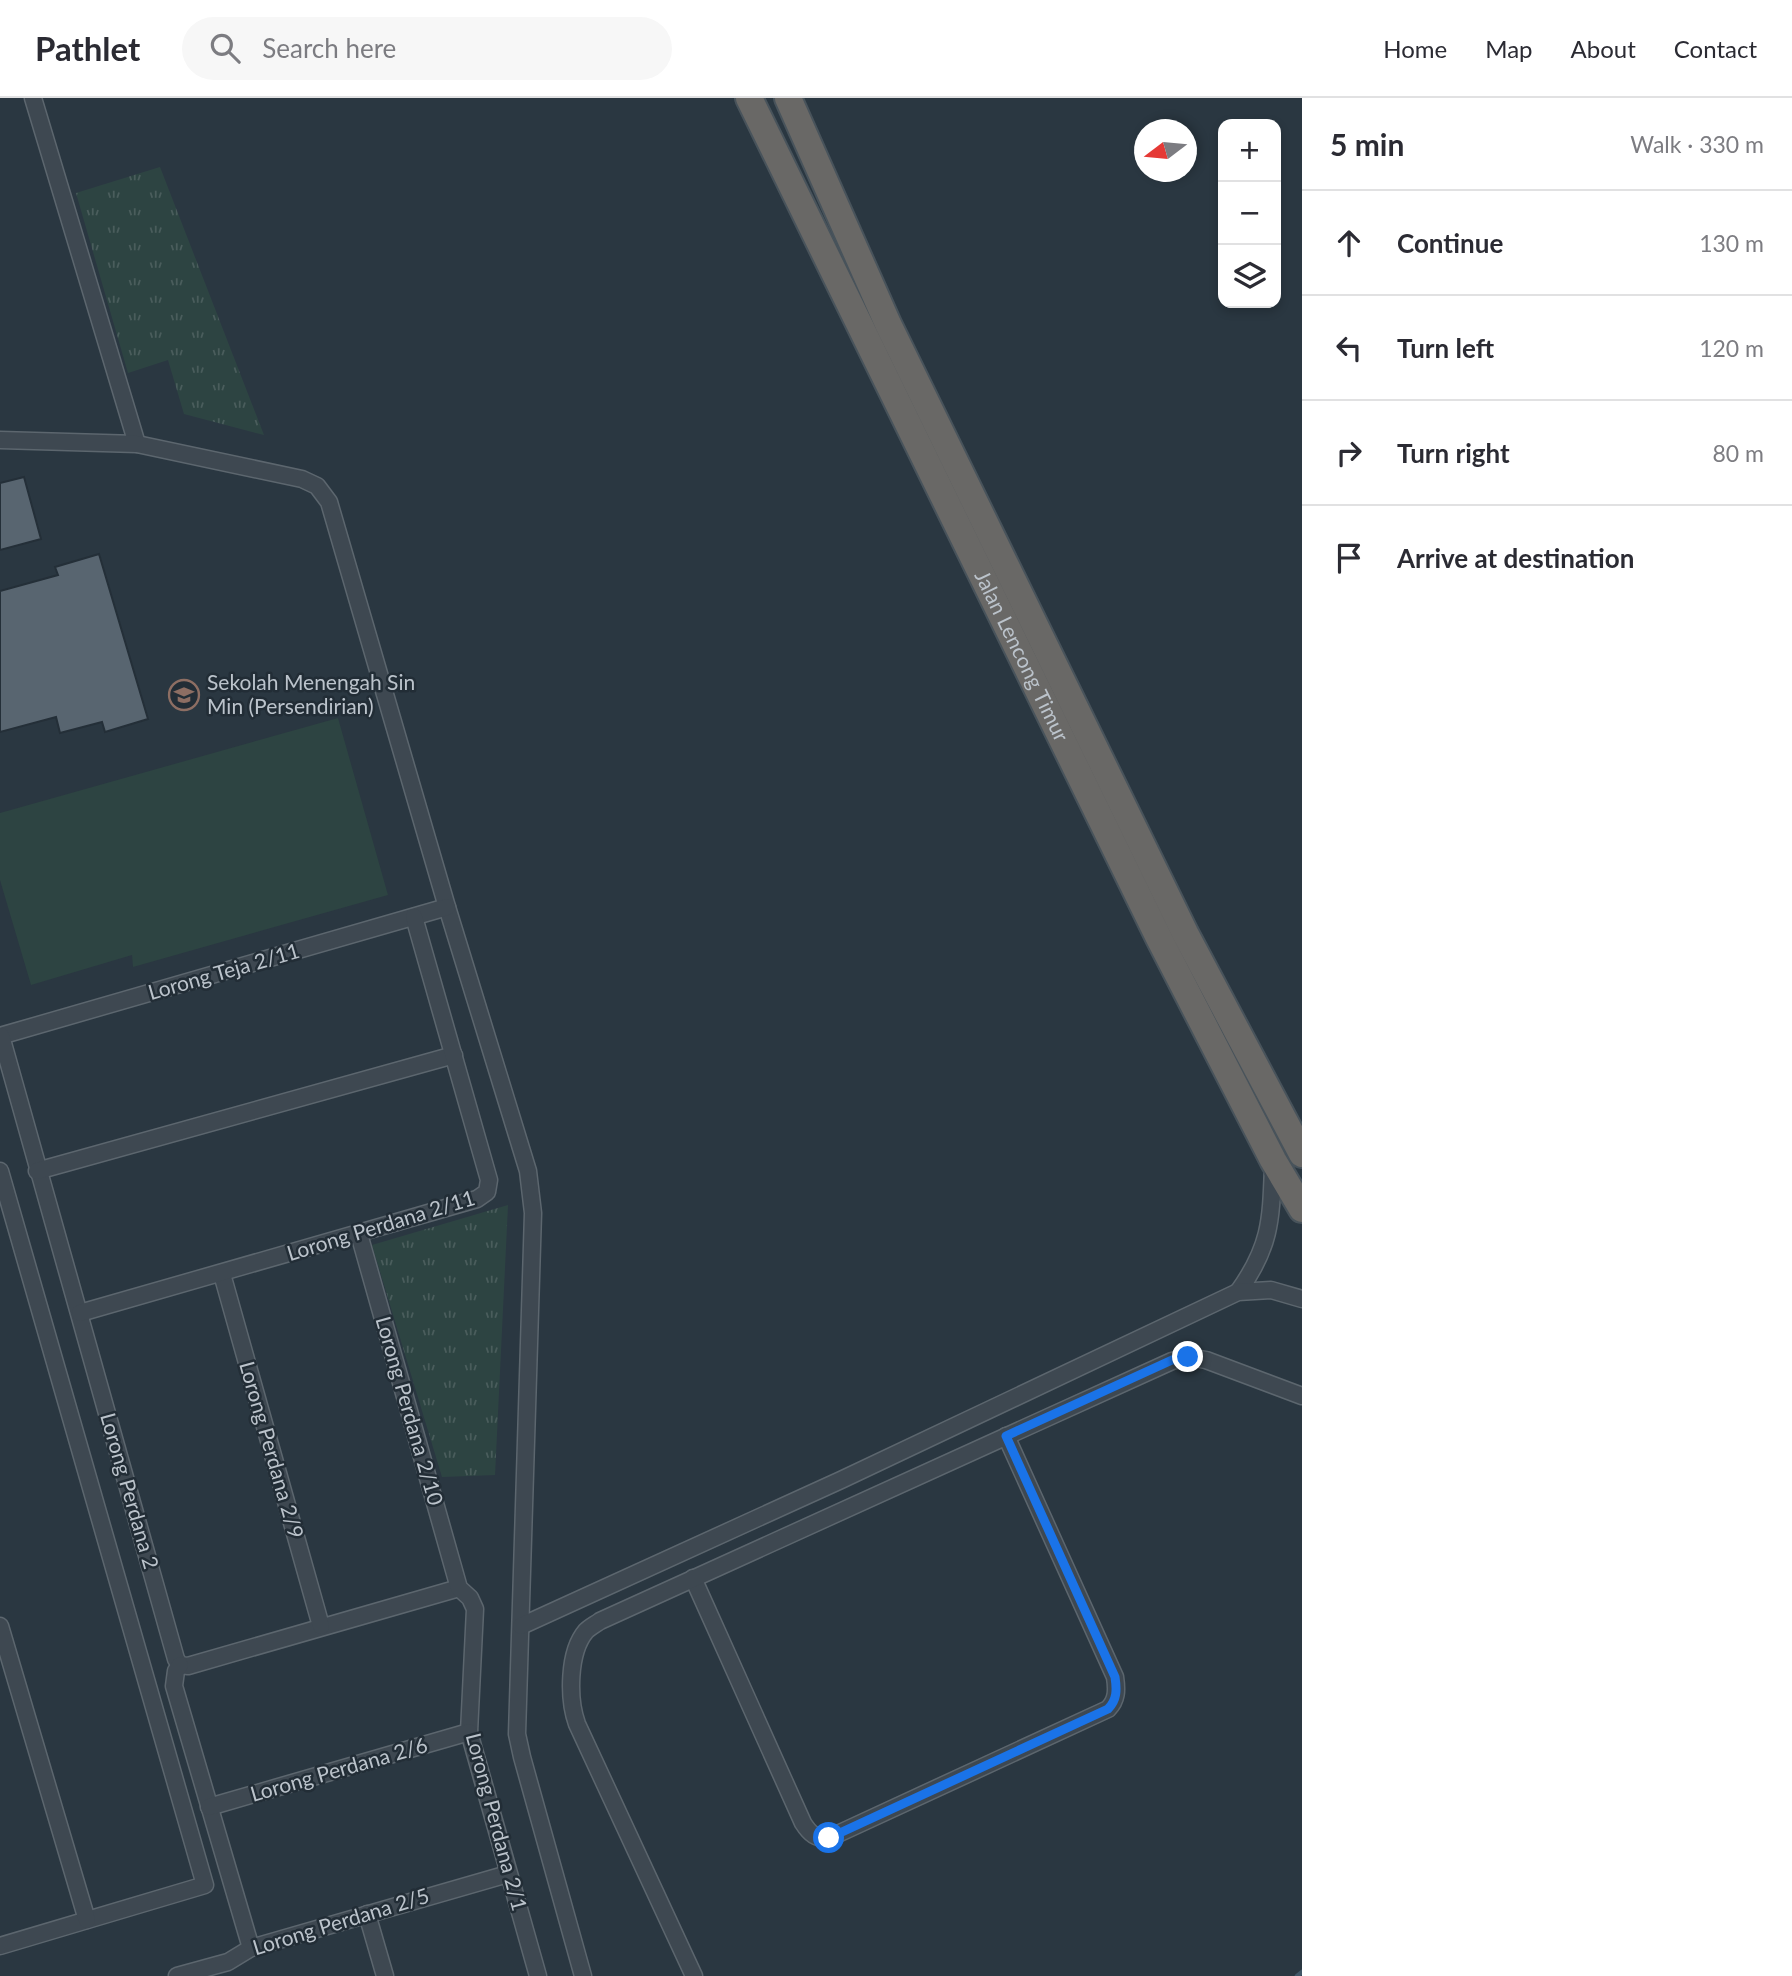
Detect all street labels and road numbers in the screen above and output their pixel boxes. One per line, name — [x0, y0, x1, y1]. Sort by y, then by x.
street label: Jalan Lencong Timur — [970, 566, 1075, 745]
street label: Lorong Teja 2/11 — [145, 937, 302, 1004]
street label: Lorong Perdana 2/11 — [284, 1184, 478, 1265]
street label: Lorong Perdana 2/10 — [372, 1313, 449, 1508]
street label: Lorong Perdana 2/9 — [235, 1358, 310, 1541]
street label: Lorong Perdana 2 — [96, 1410, 165, 1572]
street label: Lorong Perdana 2/1 — [462, 1730, 533, 1913]
street label: Lorong Perdana 2/6 — [247, 1731, 430, 1806]
street label: Lorong Perdana 2/5 — [249, 1882, 432, 1959]

